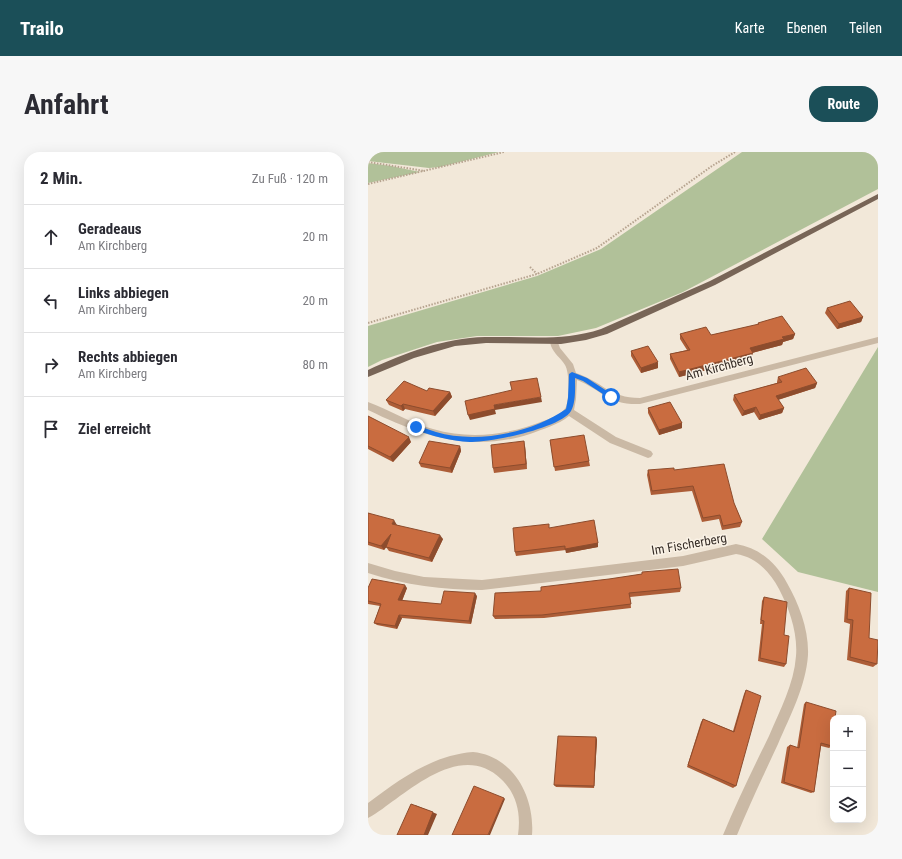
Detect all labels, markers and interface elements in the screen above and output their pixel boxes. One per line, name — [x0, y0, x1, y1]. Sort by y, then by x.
text: Trailo — [20, 17, 64, 40]
text: Karte — [735, 20, 764, 36]
text: Ebenen — [786, 20, 827, 36]
text: Teilen — [849, 20, 882, 36]
button: Route — [809, 86, 878, 122]
text: Anfahrt — [24, 88, 109, 121]
text: 2 Min. — [40, 168, 83, 188]
text: Zu Fuß · 120 m — [252, 171, 328, 186]
text: Geradeaus — [78, 220, 142, 238]
icon: ahead — [40, 226, 62, 248]
text: 20 m — [302, 229, 328, 244]
text: Am Kirchberg — [78, 238, 147, 253]
text: Links abbiegen — [78, 284, 169, 302]
icon: left — [40, 290, 62, 312]
text: 20 m — [302, 293, 328, 308]
text: Am Kirchberg — [78, 302, 147, 317]
text: Rechts abbiegen — [78, 348, 178, 366]
street label: Am Kirchberg — [684, 351, 754, 383]
icon: right — [40, 354, 62, 376]
text: 80 m — [302, 357, 328, 372]
text: Am Kirchberg — [78, 366, 147, 381]
route start — [602, 388, 620, 406]
icon: arrive — [40, 418, 62, 440]
route end — [407, 418, 425, 436]
text: Ziel erreicht — [78, 420, 151, 438]
street label: Im Fischerberg — [650, 530, 728, 558]
map controls — [830, 715, 866, 823]
button: + — [830, 715, 866, 751]
button: − — [830, 751, 866, 787]
button: layers — [830, 787, 866, 823]

